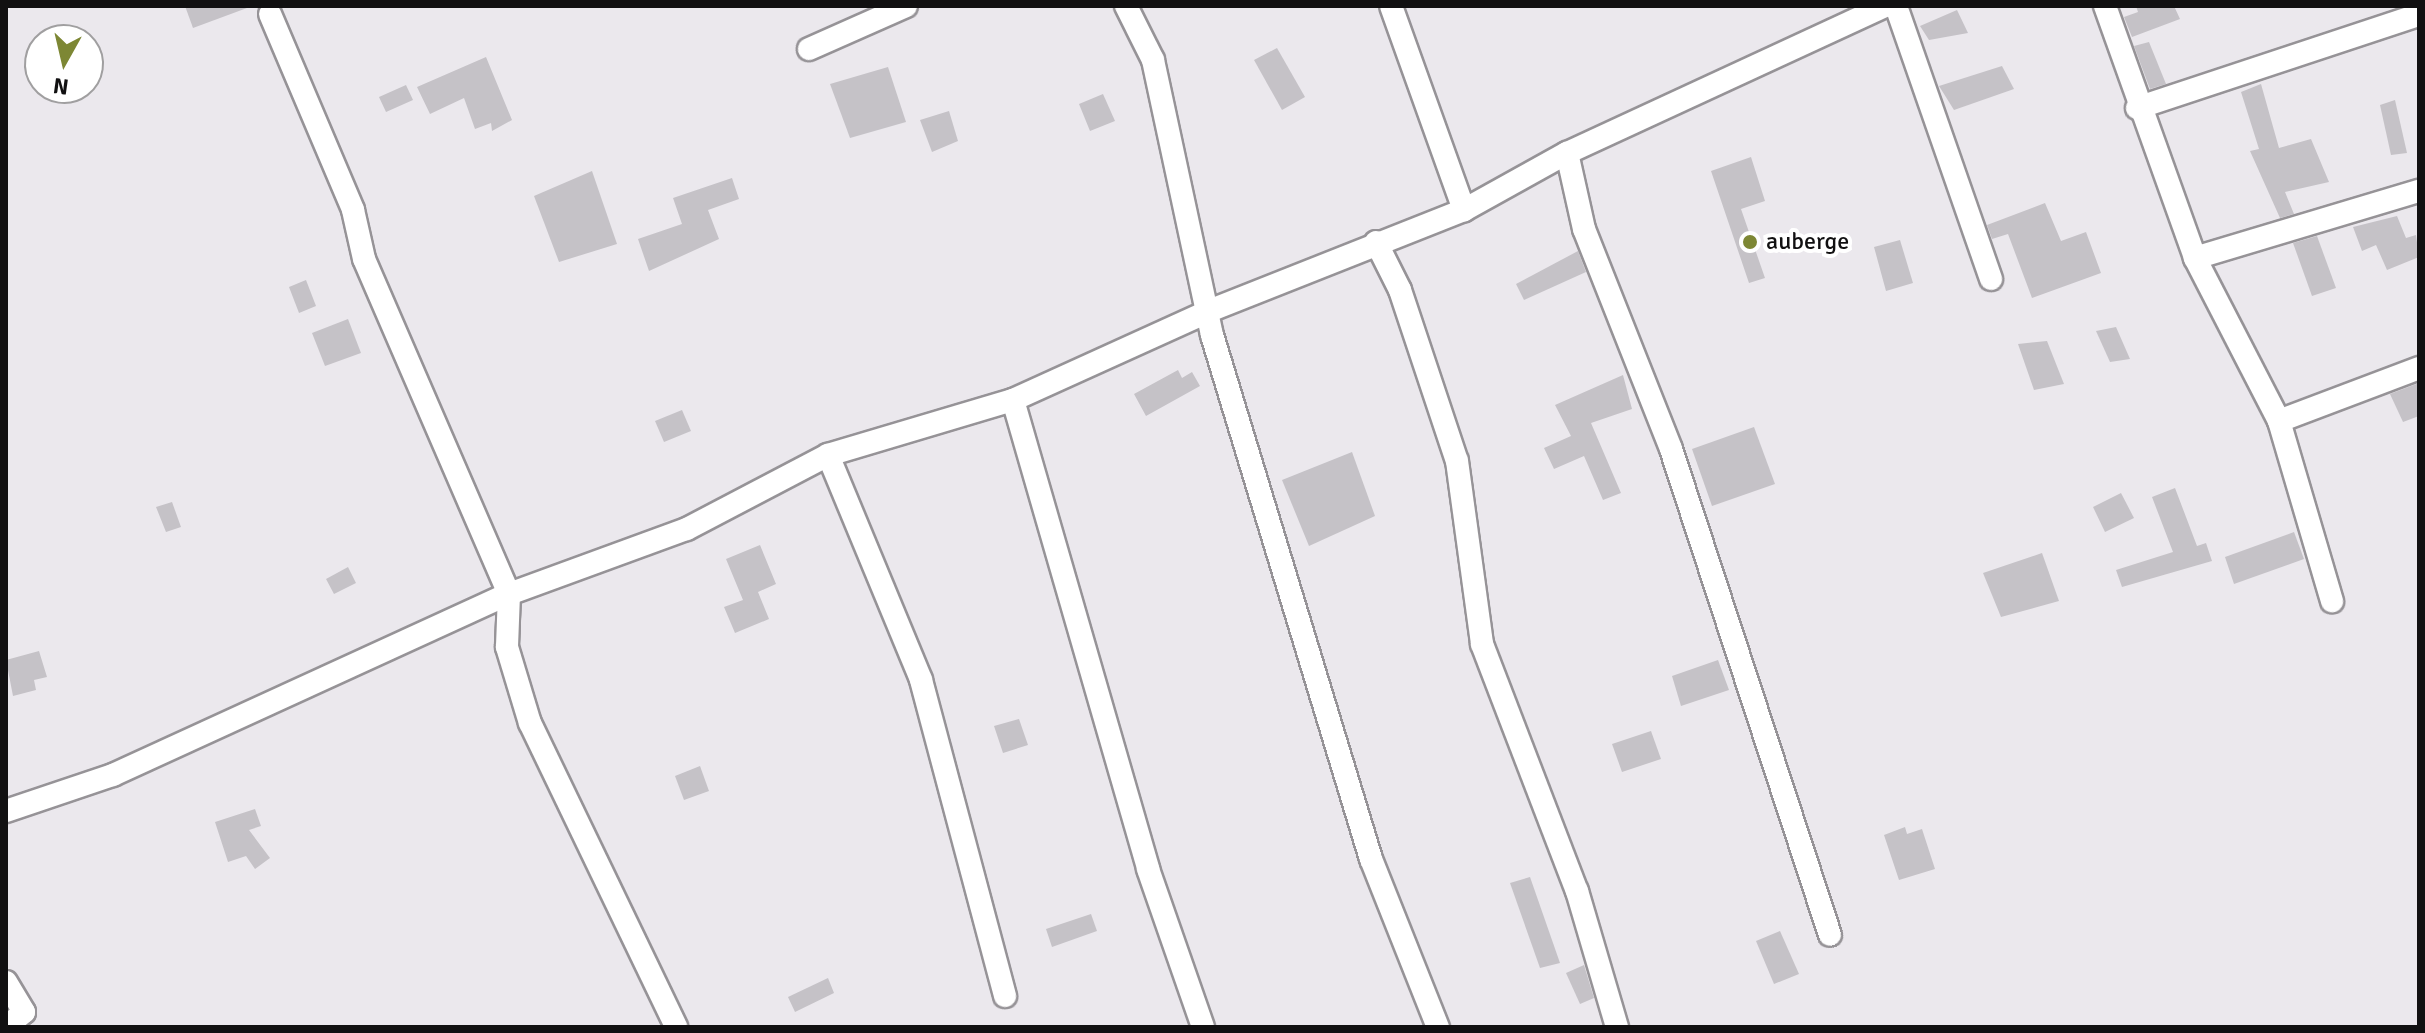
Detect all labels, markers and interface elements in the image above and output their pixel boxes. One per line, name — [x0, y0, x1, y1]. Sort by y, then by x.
north arrow — [24, 24, 104, 104]
text: N — [51, 72, 70, 101]
place label: auberge — [1766, 228, 1849, 256]
marker: auberge — [1741, 233, 1759, 251]

